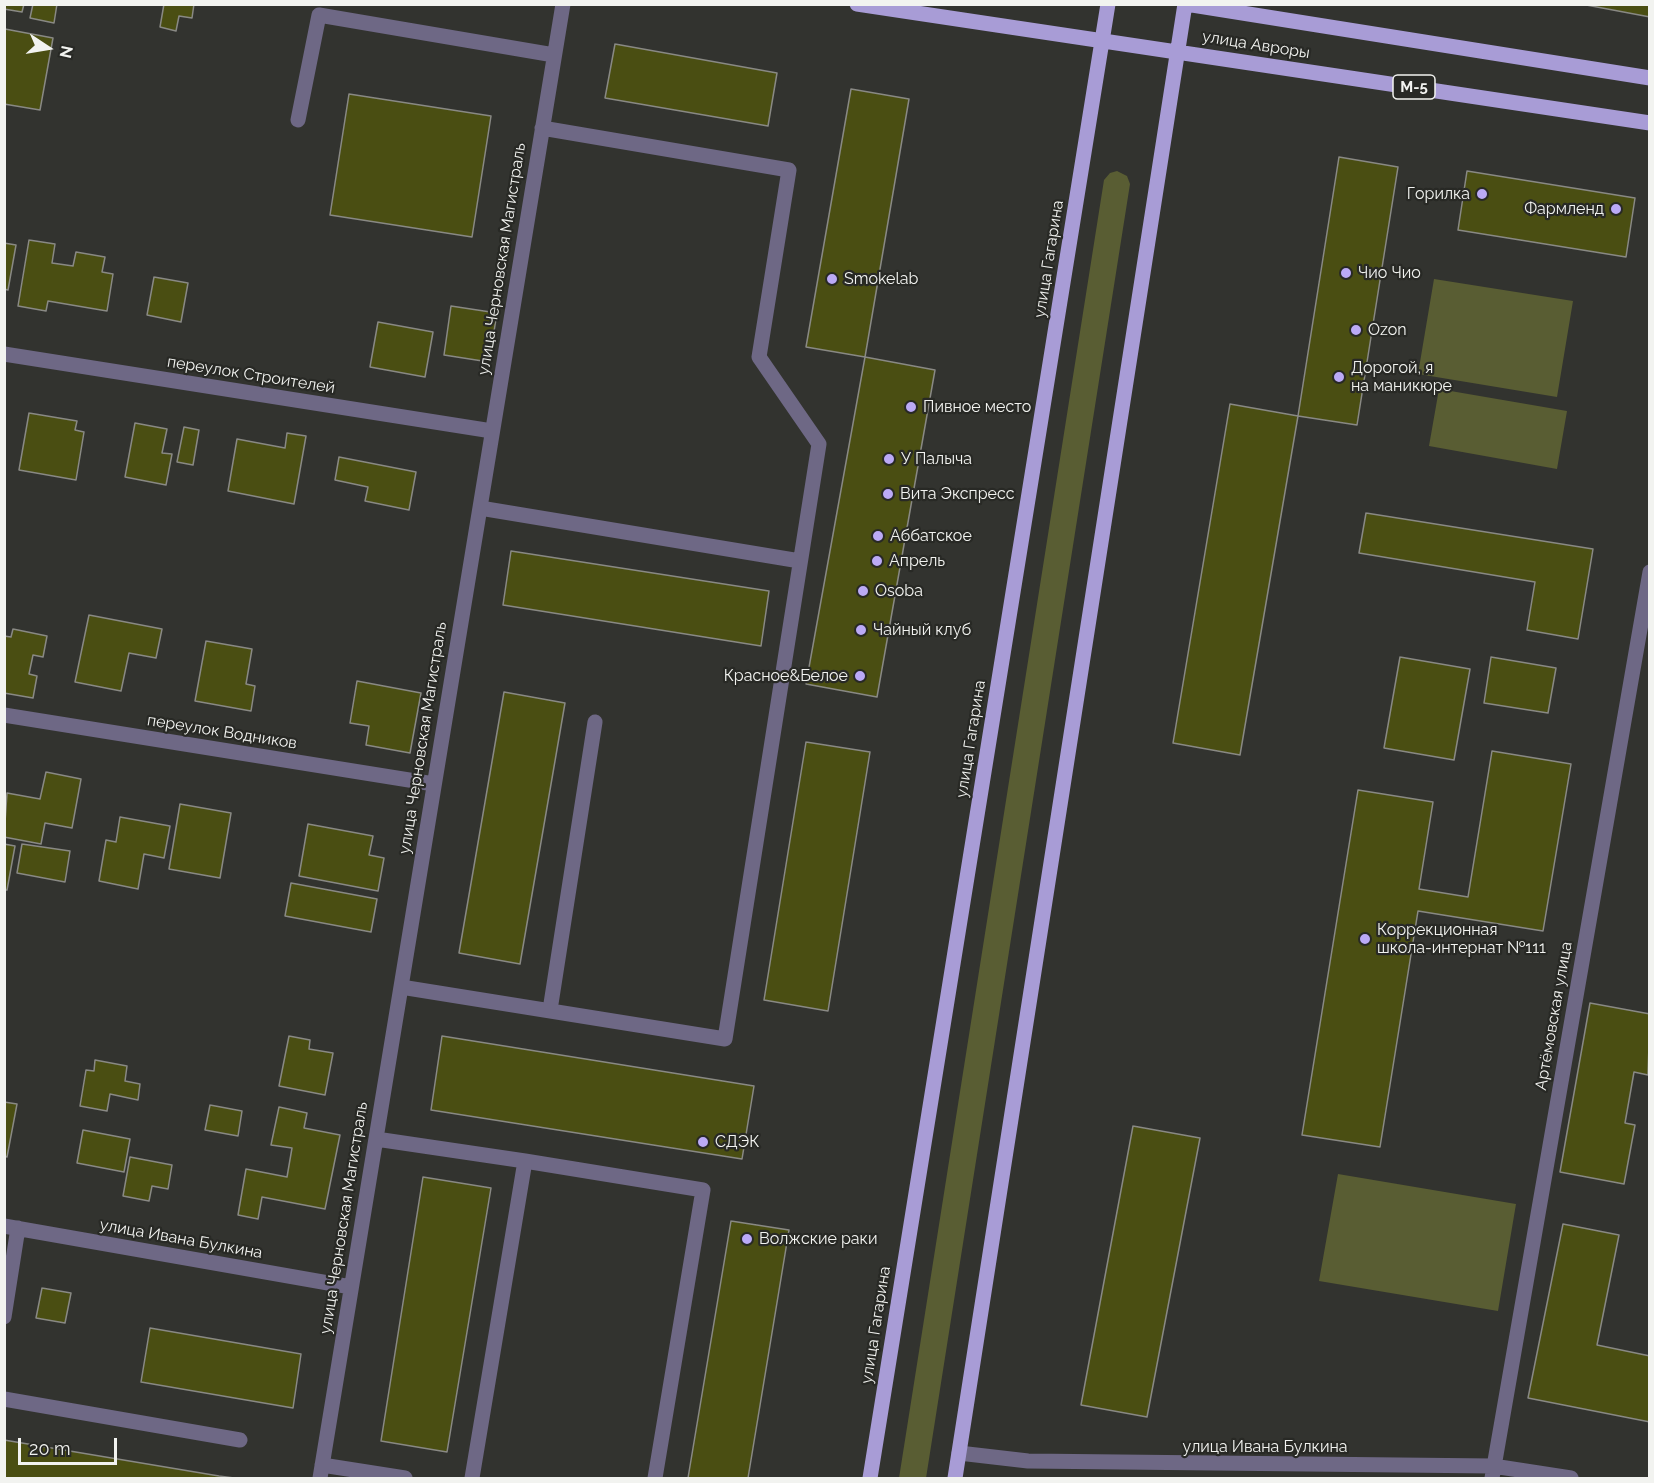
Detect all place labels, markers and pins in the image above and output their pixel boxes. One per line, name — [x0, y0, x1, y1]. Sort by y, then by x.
place label: Горилка — [1407, 184, 1470, 204]
marker: Горилка — [1475, 187, 1489, 201]
place label: Фармленд — [1524, 199, 1604, 219]
marker: Фармленд — [1609, 202, 1623, 216]
place label: Чио Чио — [1358, 263, 1421, 283]
marker: Чио Чио — [1339, 266, 1353, 280]
place label: Smokelab — [844, 269, 918, 289]
marker: Smokelab — [825, 272, 839, 286]
place label: Ozon — [1368, 320, 1407, 340]
marker: Ozon — [1349, 323, 1363, 337]
place label: Дорогой, я на маникюре — [1351, 358, 1452, 396]
marker: Дорогой, я на маникюре — [1332, 370, 1346, 384]
place label: Пивное место — [923, 397, 1031, 417]
marker: Пивное место — [904, 400, 918, 414]
place label: У Палыча — [901, 449, 972, 469]
marker: У Палыча — [882, 452, 896, 466]
place label: Вита Экспресс — [900, 484, 1014, 504]
marker: Вита Экспресс — [881, 487, 895, 501]
place label: Аббатское — [890, 526, 972, 546]
marker: Аббатское — [871, 529, 885, 543]
place label: Апрель — [889, 551, 945, 571]
marker: Апрель — [870, 554, 884, 568]
place label: Osoba — [875, 581, 923, 601]
marker: Osoba — [856, 584, 870, 598]
place label: Чайный клуб — [873, 620, 971, 640]
marker: Чайный клуб — [854, 623, 868, 637]
place label: Красное&Белое — [724, 666, 848, 686]
marker: Красное&Белое — [853, 669, 867, 683]
place label: Коррекционная школа-интернат №111 — [1377, 920, 1546, 958]
marker: Коррекционная школа-интернат №111 — [1358, 932, 1372, 946]
place label: СДЭК — [715, 1132, 759, 1152]
marker: СДЭК — [696, 1135, 710, 1149]
place label: Волжские раки — [759, 1229, 877, 1249]
marker: Волжские раки — [740, 1232, 754, 1246]

